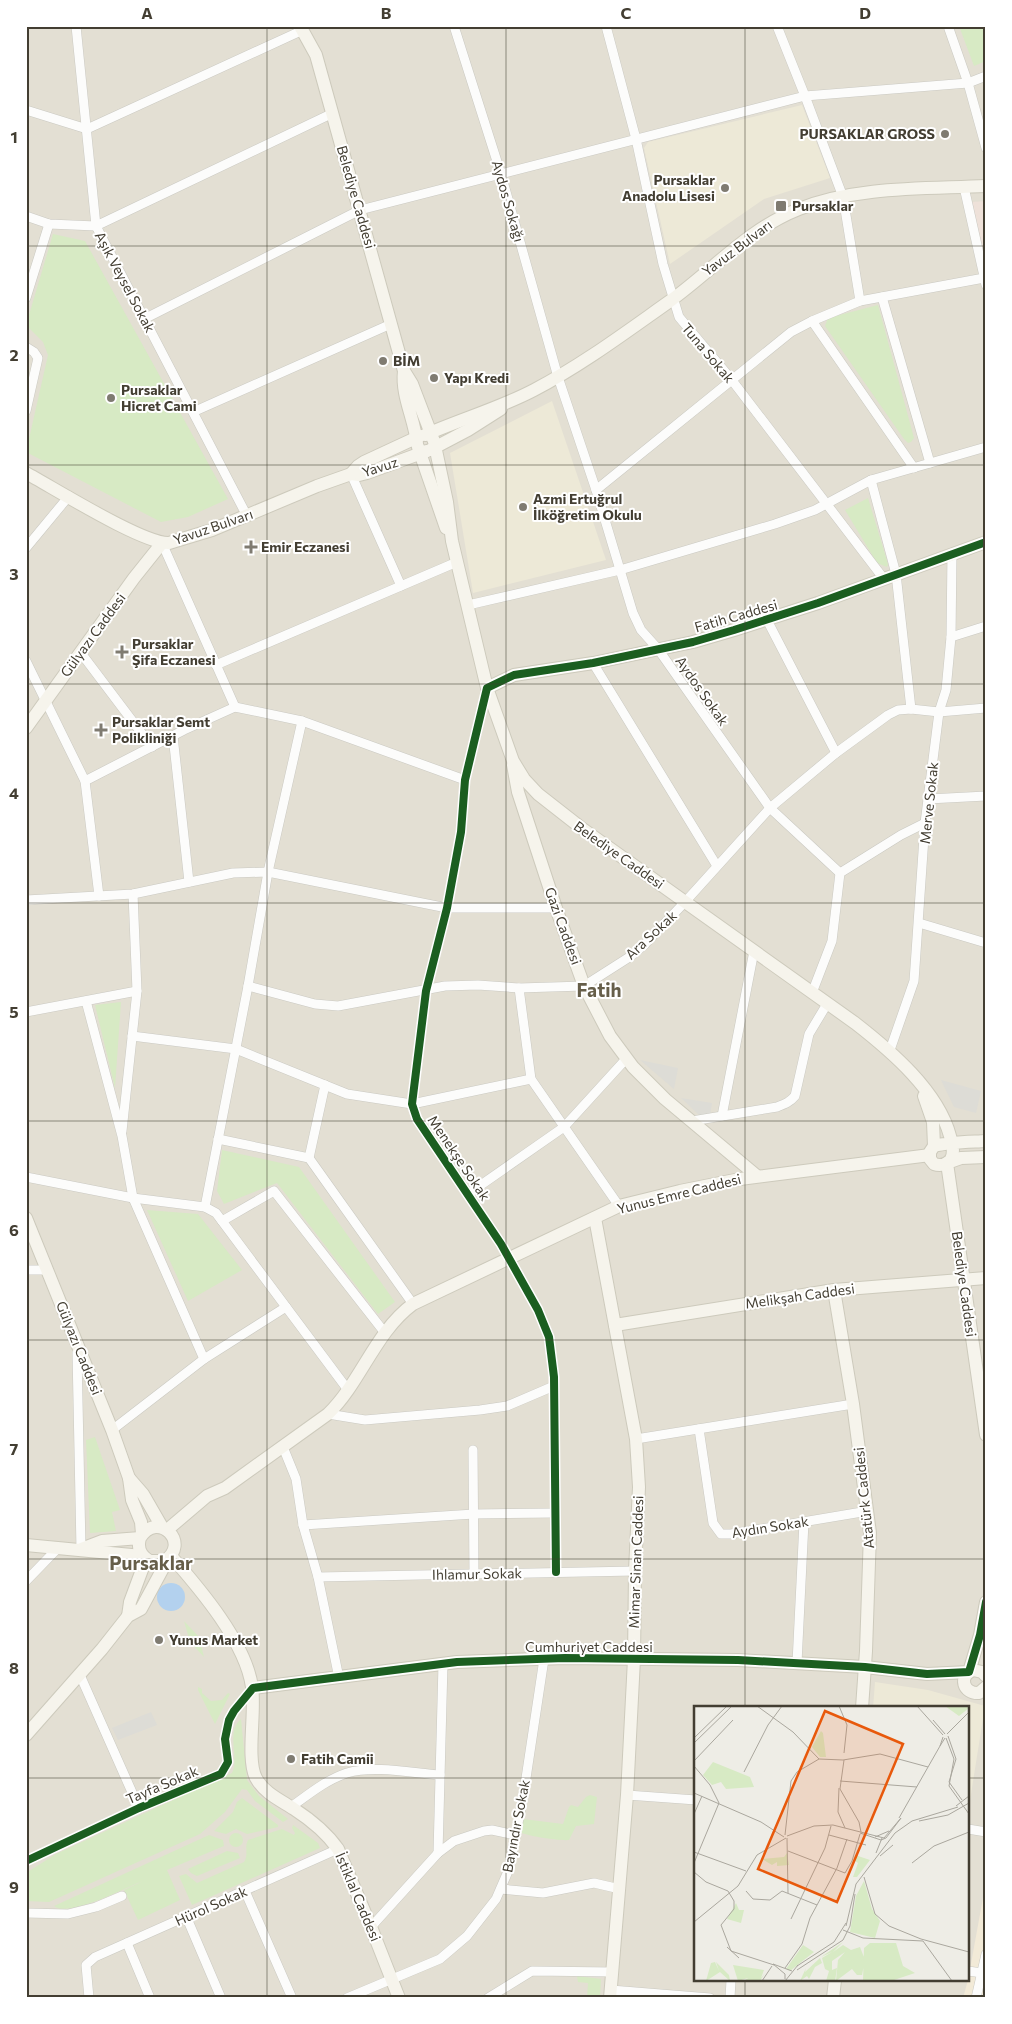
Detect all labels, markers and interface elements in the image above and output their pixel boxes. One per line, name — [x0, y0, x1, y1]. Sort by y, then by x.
text: A — [141, 3, 153, 22]
text: B — [381, 3, 392, 22]
text: C — [621, 3, 632, 22]
text: D — [859, 3, 871, 22]
place label: PURSAKLAR GROSS — [799, 125, 935, 142]
text: 1 — [10, 127, 18, 146]
marker: PURSAKLAR GROSS — [939, 128, 951, 140]
street label: Belediye Caddesi — [334, 143, 379, 250]
street label: Aydos Sokağı — [489, 158, 528, 244]
place label: Pursaklar Anadolu Lisesi — [622, 171, 715, 204]
marker: Pursaklar Anadolu Lisesi — [719, 182, 731, 194]
place label: Pursaklar — [792, 197, 854, 214]
marker: Pursaklar — [774, 199, 788, 213]
street label: Yavuz Bulvarı — [698, 216, 775, 280]
street label: Aşık Veysel Sokak — [92, 228, 159, 336]
street label: Tuna Sokak — [678, 319, 739, 386]
text: 2 — [9, 345, 19, 364]
place label: BİM — [393, 352, 420, 369]
marker: BİM — [377, 355, 389, 367]
place label: Yapı Kredi — [444, 369, 509, 386]
marker: Yapı Kredi — [428, 372, 440, 384]
place label: Pursaklar Hicret Cami — [121, 381, 197, 414]
marker: Pursaklar Hicret Cami — [105, 392, 117, 404]
street label: Yavuz — [360, 453, 400, 480]
place label: Azmi Ertuğrul İlköğretim Okulu — [533, 490, 642, 523]
marker: Azmi Ertuğrul İlköğretim Okulu — [517, 501, 529, 513]
street label: Yavuz Bulvarı — [171, 505, 255, 548]
place label: Emir Eczanesi — [261, 538, 350, 555]
marker: Emir Eczanesi — [245, 541, 257, 553]
text: 3 — [9, 564, 19, 583]
street label: Gülyazı Caddesi — [56, 589, 129, 680]
street label: Fatih Caddesi — [692, 596, 779, 635]
place label: Pursaklar Şifa Eczanesi — [132, 635, 216, 668]
marker: Pursaklar Şifa Eczanesi — [116, 646, 128, 658]
street label: Aydos Sokak — [672, 653, 733, 729]
place label: Pursaklar Semt Polikliniği — [112, 713, 210, 746]
marker: Pursaklar Semt Polikliniği — [94, 723, 108, 737]
street label: Merve Sokak — [916, 761, 941, 845]
text: 4 — [9, 783, 19, 802]
street label: Belediye Caddesi — [571, 817, 668, 892]
street label: Gazi Caddesi — [542, 885, 585, 967]
street label: Ara Sokak — [621, 906, 680, 963]
district label: Fatih — [577, 978, 621, 1001]
text: 5 — [9, 1002, 19, 1021]
street label: Menekşe Sokak — [425, 1112, 494, 1204]
street label: Yunus Emre Caddesi — [615, 1170, 743, 1217]
text: 6 — [9, 1220, 19, 1239]
street label: Belediye Caddesi — [949, 1230, 980, 1338]
street label: Melikşah Caddesi — [744, 1279, 856, 1312]
street label: Gülyazı Caddesi — [53, 1298, 106, 1397]
text: 7 — [10, 1439, 19, 1458]
street label: Atatürk Caddesi — [850, 1446, 877, 1550]
street label: Mimar Sinan Caddesi — [625, 1495, 646, 1629]
street label: Aydın Sokak — [730, 1512, 810, 1541]
district label: Pursaklar — [109, 1551, 193, 1574]
street label: Ihlamur Sokak — [432, 1564, 523, 1583]
place label: Yunus Market — [169, 1631, 258, 1648]
marker: Yunus Market — [153, 1634, 165, 1646]
street label: Cumhuriyet Caddesi — [525, 1638, 653, 1655]
text: 8 — [9, 1658, 19, 1677]
inset map — [694, 1706, 970, 1982]
place label: Fatih Camii — [301, 1750, 374, 1767]
marker: Fatih Camii — [285, 1753, 297, 1765]
street label: Tayfa Sokak — [123, 1762, 201, 1807]
street label: Bayındır Sokak — [498, 1778, 533, 1874]
street label: İstiklal Caddesi — [332, 1850, 385, 1944]
text: 9 — [9, 1877, 19, 1896]
street label: Hürol Sokak — [172, 1882, 250, 1929]

